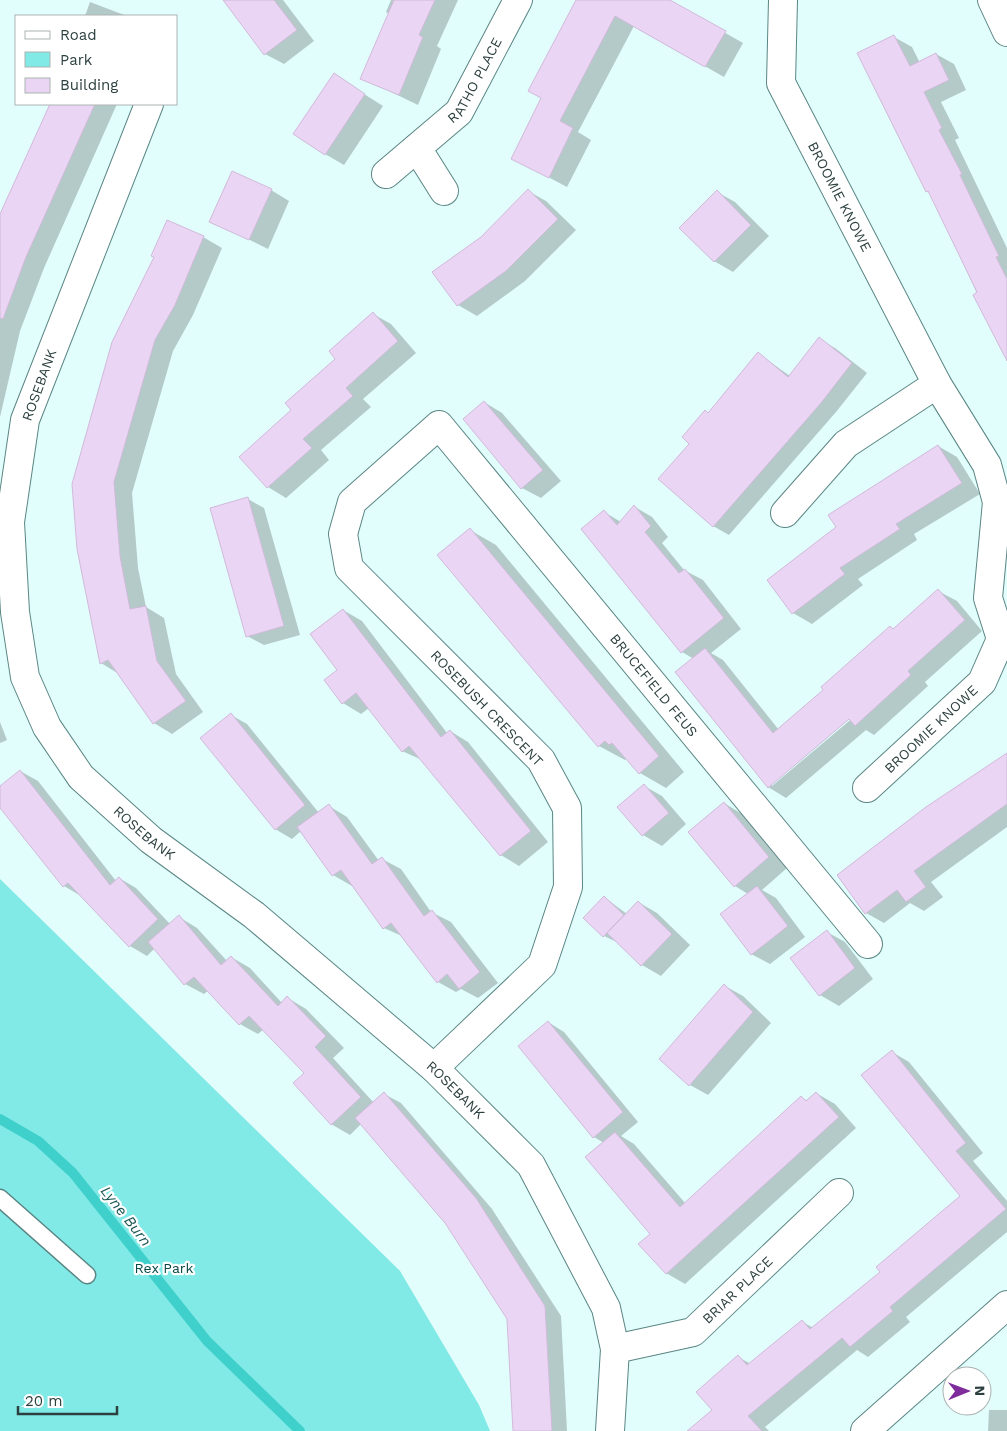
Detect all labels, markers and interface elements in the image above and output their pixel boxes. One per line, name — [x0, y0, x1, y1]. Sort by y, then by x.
legend — [15, 15, 178, 105]
text: Road — [60, 26, 97, 44]
street label: RATHO PLACE — [444, 35, 505, 126]
text: Park — [60, 51, 93, 69]
text: Building — [60, 76, 118, 94]
street label: BROOMIE KNOWE — [805, 139, 875, 254]
street label: ROSEBANK — [19, 347, 59, 423]
street label: BRUCEFIELD FEUS — [607, 631, 701, 740]
street label: ROSEBUSH CRESCENT — [427, 647, 547, 770]
street label: BROOMIE KNOWE — [881, 682, 981, 776]
street label: ROSEBANK — [110, 802, 178, 863]
street label: ROSEBANK — [423, 1057, 488, 1122]
water label: Lyne Burn — [97, 1182, 155, 1250]
street label: BRIAR PLACE — [699, 1253, 776, 1327]
park label: Rex Park — [135, 1260, 194, 1276]
north arrow — [942, 1366, 992, 1416]
scale bar — [18, 1384, 116, 1416]
text: N — [972, 1385, 988, 1396]
text: 20 m — [25, 1392, 63, 1410]

